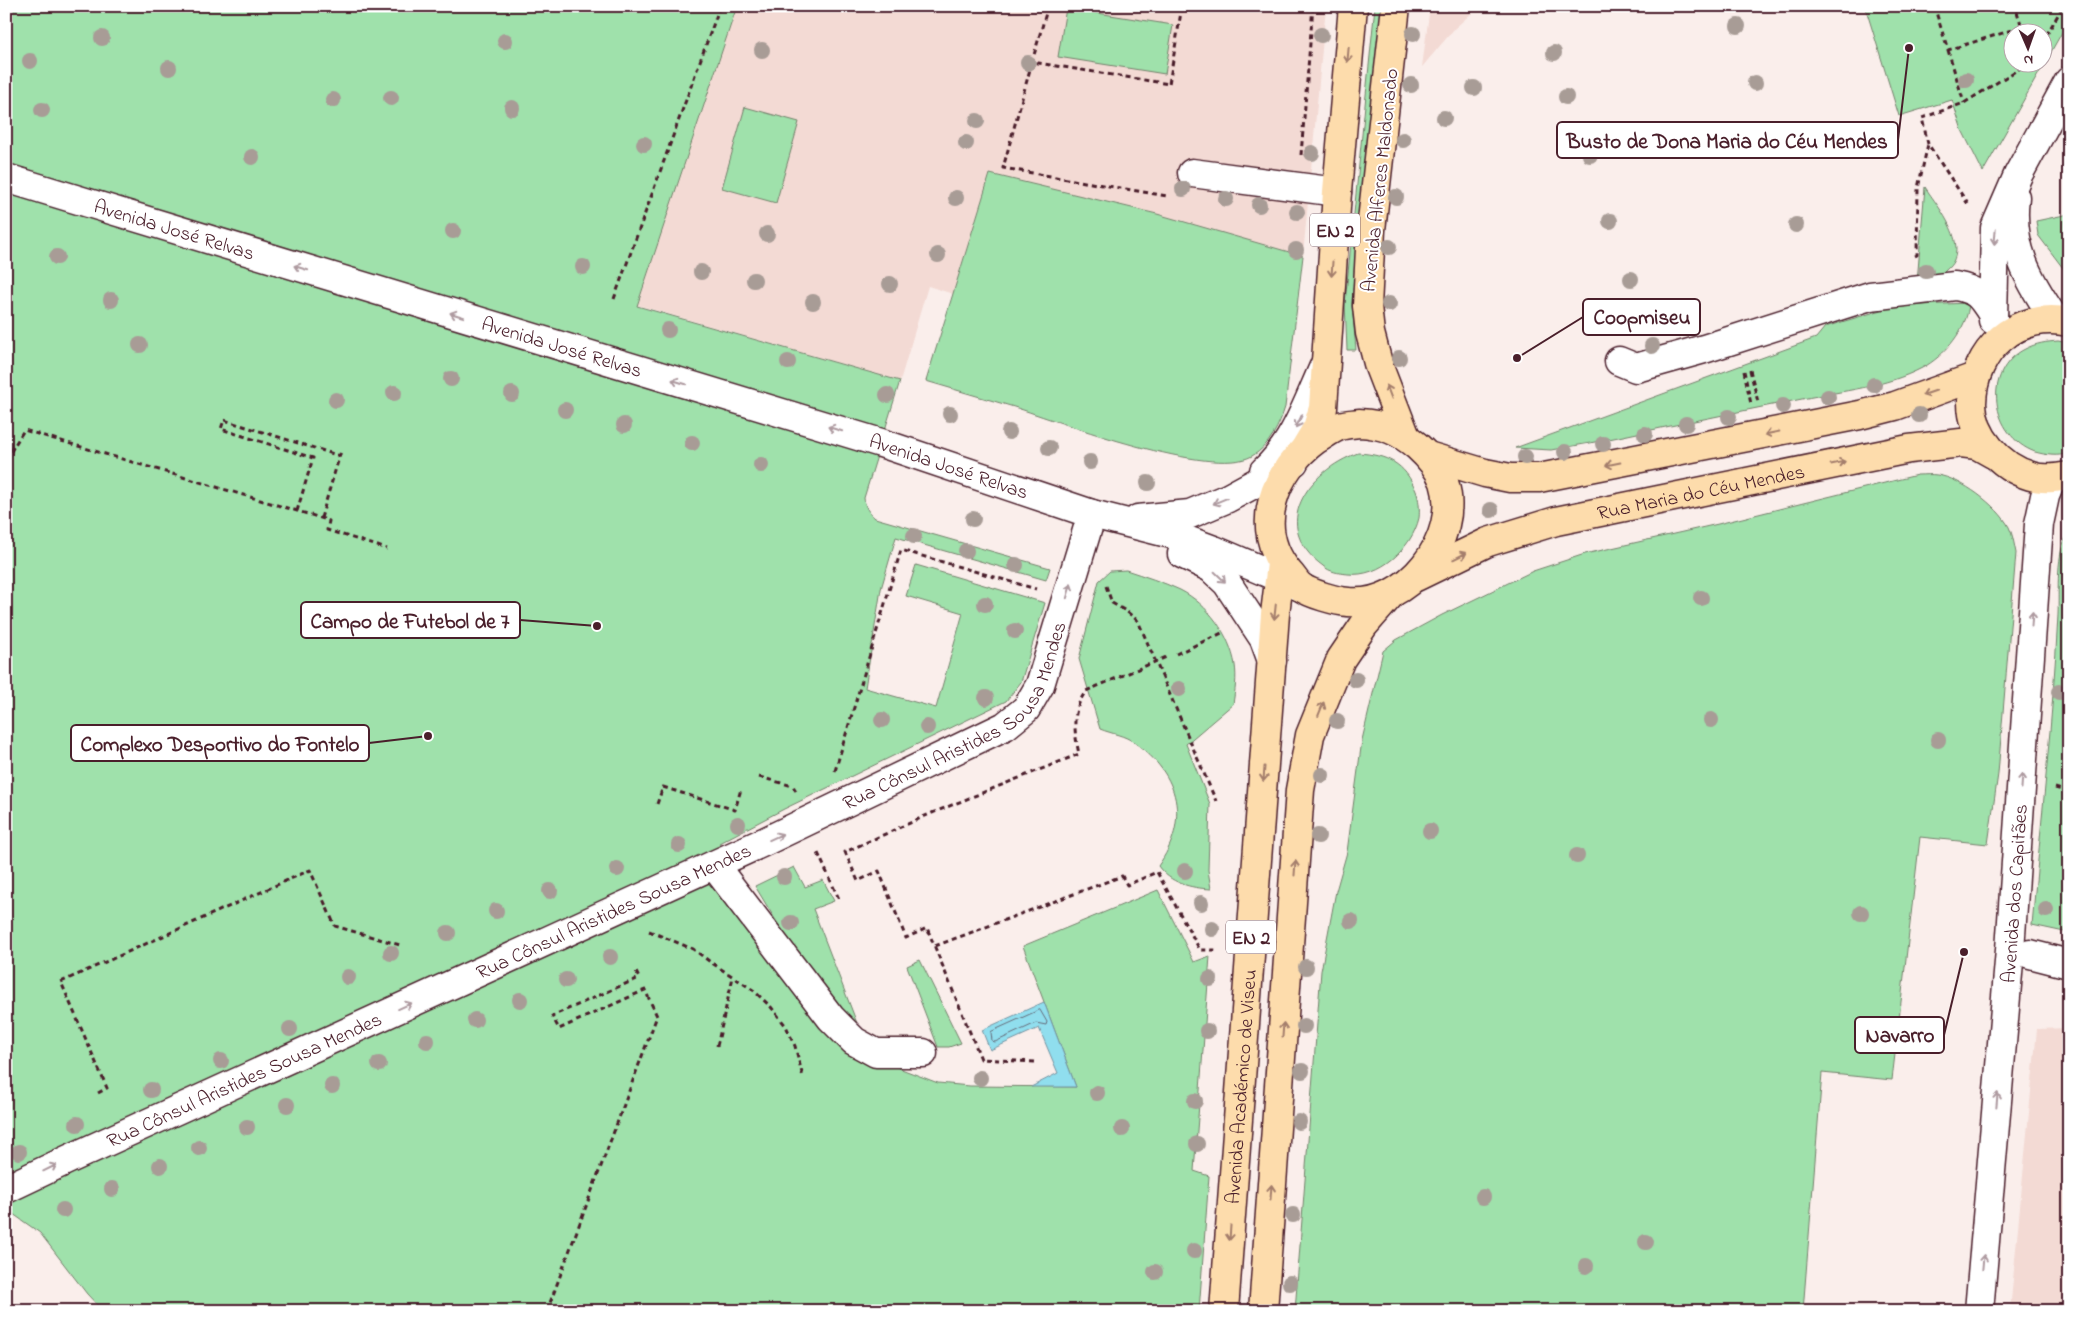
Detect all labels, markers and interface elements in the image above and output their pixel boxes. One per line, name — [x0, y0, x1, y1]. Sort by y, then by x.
north arrow — [2002, 22, 2052, 72]
one-way arrow — [1344, 46, 1353, 62]
text: N — [2023, 49, 2033, 70]
street label: Avenida Alferes Maldonado — [1355, 67, 1408, 293]
callout: Busto de Dona Maria do Céu Mendes — [1557, 122, 1898, 158]
text: Busto de Dona Maria do Céu Mendes — [1565, 128, 1888, 158]
street label: Avenida José Relvas — [90, 193, 258, 269]
road number: EN 2 — [1310, 214, 1360, 246]
one-way arrow — [1990, 229, 2000, 245]
one-way arrow — [1328, 261, 1337, 277]
one-way arrow — [293, 262, 309, 272]
callout: Coopmiseu — [1583, 299, 1700, 335]
text: Coopmiseu — [1594, 304, 1691, 334]
one-way arrow — [449, 309, 465, 319]
street label: Avenida José Relvas — [477, 311, 645, 387]
one-way arrow — [672, 377, 688, 387]
one-way arrow — [1384, 385, 1393, 400]
one-way arrow — [1922, 389, 1938, 398]
one-way arrow — [1294, 413, 1303, 428]
one-way arrow — [827, 424, 843, 434]
street label: Avenida José Relvas — [865, 428, 1032, 509]
one-way arrow — [1764, 429, 1780, 438]
one-way arrow — [1829, 458, 1845, 467]
street label: Rua Maria do Céu Mendes — [1595, 459, 1808, 529]
one-way arrow — [1605, 460, 1621, 469]
one-way arrow — [1213, 497, 1228, 507]
one-way arrow — [1452, 551, 1467, 560]
one-way arrow — [1213, 571, 1226, 583]
one-way arrow — [1064, 584, 1074, 600]
callout: Campo de Futebol de 7 — [301, 602, 520, 638]
one-way arrow — [1270, 604, 1280, 620]
text: Campo de Futebol de 7 — [310, 608, 510, 638]
one-way arrow — [2028, 611, 2037, 627]
street label: Rua Cônsul Aristides Sousa Mendes — [839, 618, 1075, 819]
one-way arrow — [1316, 702, 1326, 717]
callout: Complexo Desportivo do Fontelo — [71, 725, 369, 761]
text: Complexo Desportivo do Fontelo — [81, 731, 359, 761]
one-way arrow — [1259, 766, 1268, 782]
one-way arrow — [2017, 774, 2026, 790]
street label: Avenida dos Capitães — [1995, 803, 2037, 984]
one-way arrow — [768, 832, 783, 841]
street label: Rua Cônsul Aristides Sousa Mendes — [472, 838, 757, 988]
one-way arrow — [1290, 860, 1300, 876]
road number: EN 2 — [1226, 920, 1276, 954]
street label: Avenida Académico de Viseu — [1220, 968, 1266, 1205]
one-way arrow — [397, 1001, 412, 1010]
street label: Rua Cônsul Aristides Sousa Mendes — [103, 1006, 387, 1157]
callout: Navarro — [1855, 1017, 1944, 1053]
text: Navarro — [1866, 1022, 1935, 1052]
one-way arrow — [1278, 1023, 1288, 1039]
one-way arrow — [1992, 1093, 2002, 1109]
one-way arrow — [42, 1163, 57, 1172]
one-way arrow — [1267, 1185, 1276, 1201]
one-way arrow — [1225, 1225, 1235, 1241]
one-way arrow — [1978, 1254, 1988, 1270]

